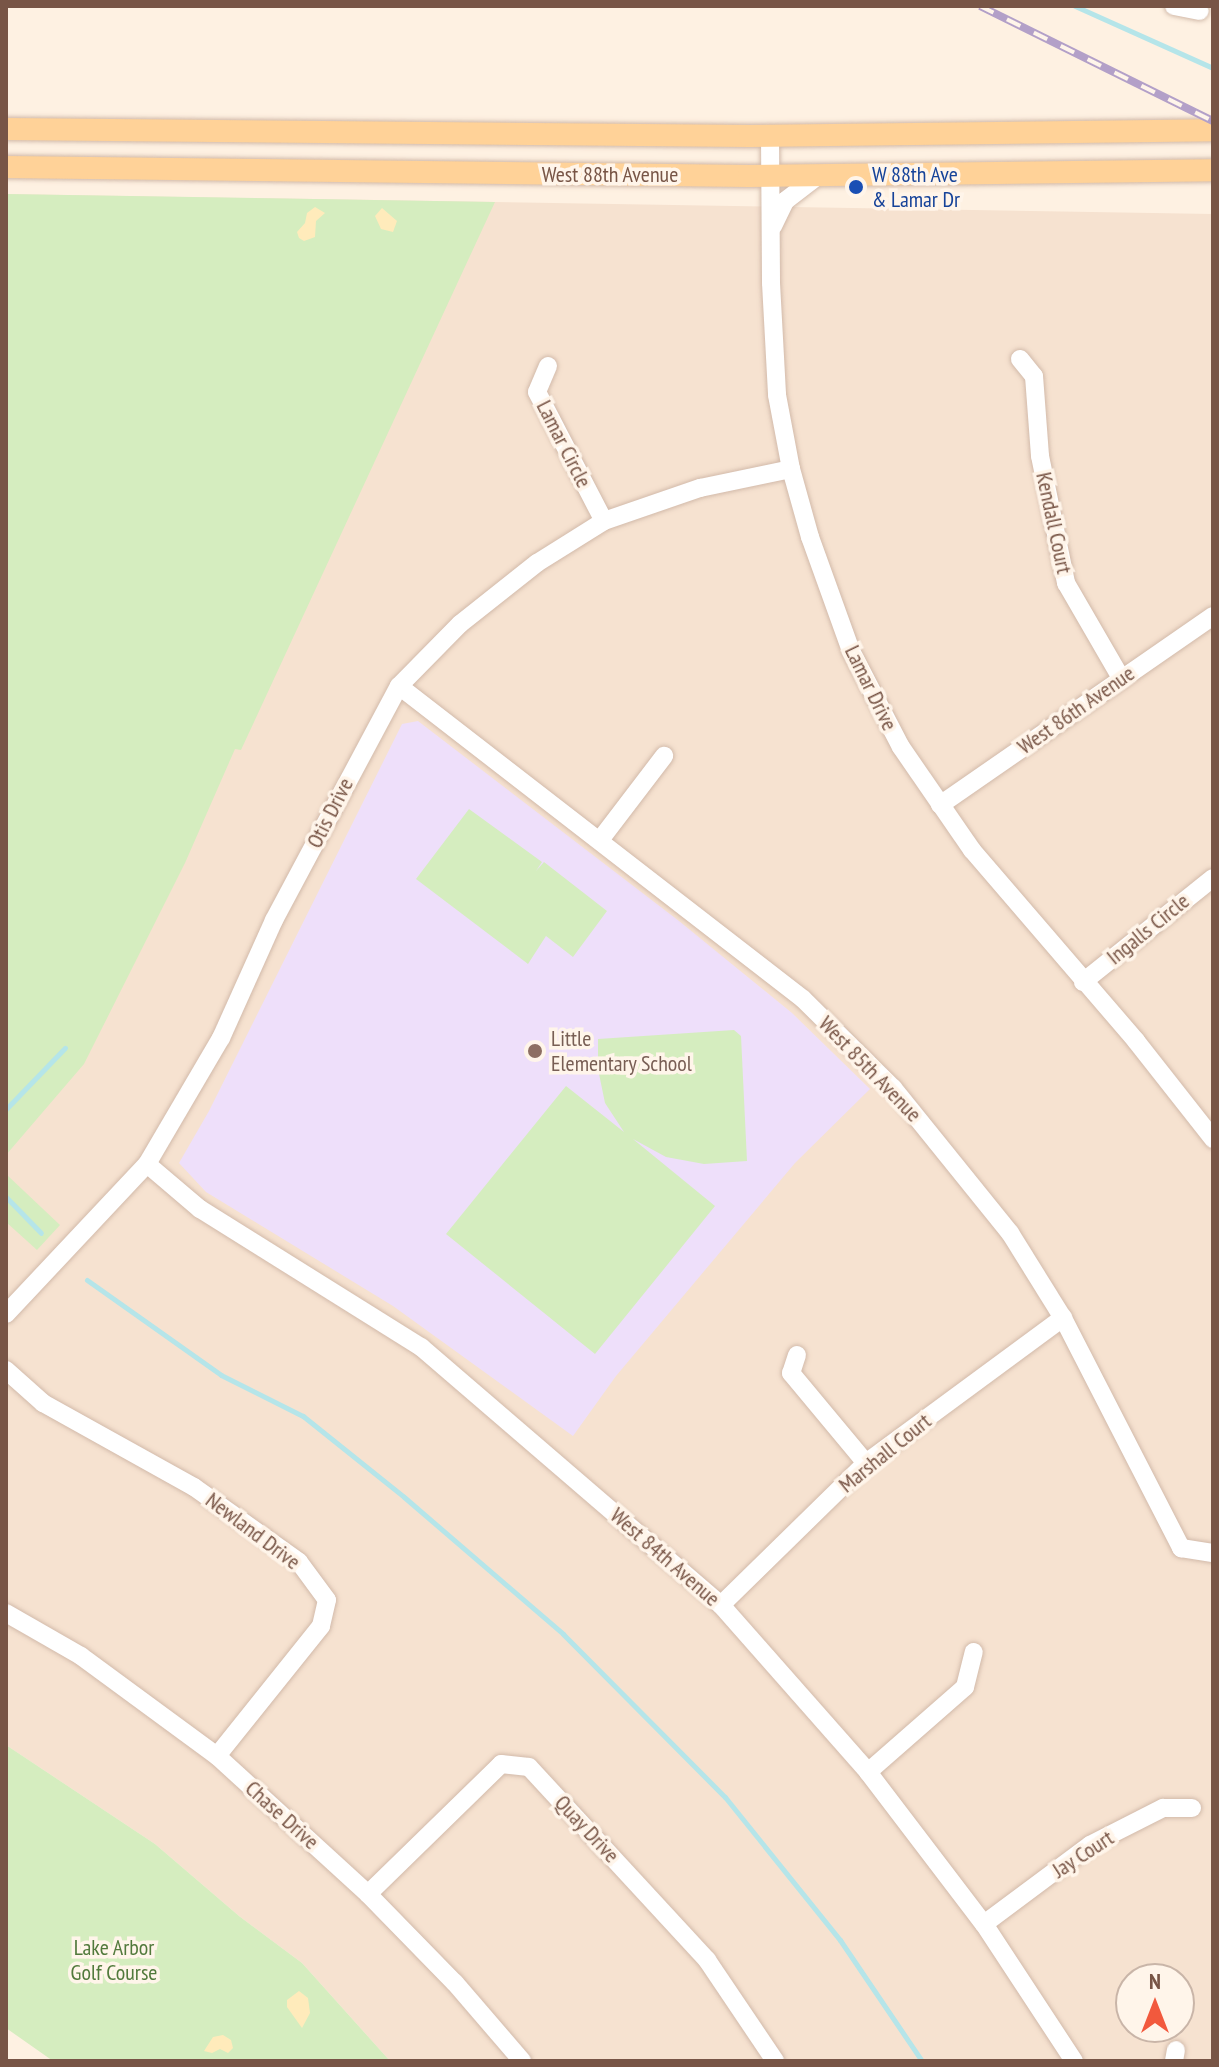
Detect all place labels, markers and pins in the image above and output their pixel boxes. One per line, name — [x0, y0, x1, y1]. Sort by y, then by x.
place label: W 88th Ave & Lamar Dr — [872, 161, 960, 212]
marker: W 88th Ave & Lamar Dr — [847, 178, 865, 196]
place label: Little Elementary School — [551, 1025, 693, 1076]
marker: Little Elementary School — [526, 1042, 544, 1060]

